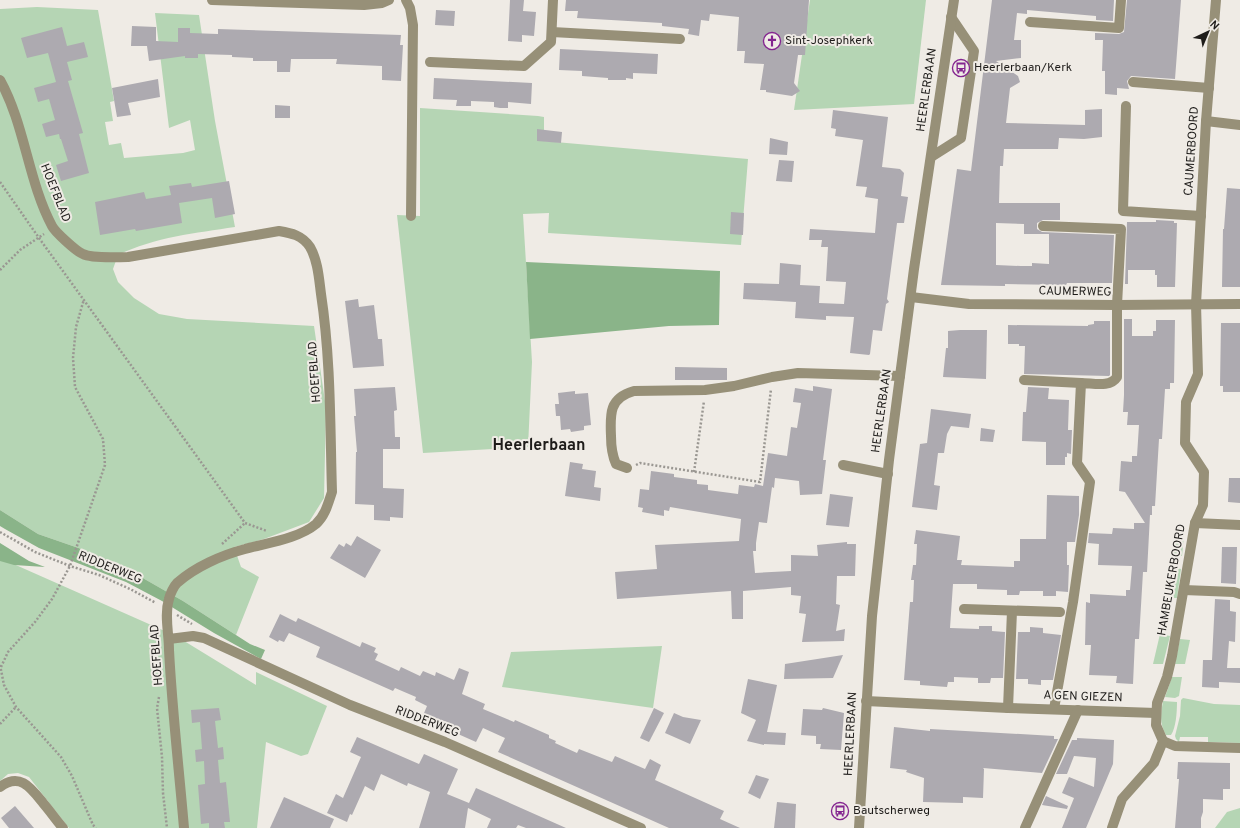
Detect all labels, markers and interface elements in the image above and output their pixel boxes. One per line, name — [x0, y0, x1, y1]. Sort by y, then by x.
north arrow — [1188, 12, 1228, 52]
text: N — [1207, 18, 1222, 33]
church icon: Sint-Josephkerk — [762, 31, 782, 51]
place label: Sint-Josephkerk — [785, 33, 873, 49]
street label: HEERLERBAAN — [913, 47, 941, 133]
bus stop icon: Heerlerbaan/Kerk — [951, 58, 971, 78]
place label: Heerlerbaan/Kerk — [974, 60, 1072, 76]
street label: CAUMERBOORD — [1181, 106, 1203, 196]
street label: HOEFBLAD — [36, 161, 74, 225]
street label: CAUMERWEG — [1038, 283, 1112, 301]
street label: HOEFBLAD — [305, 341, 325, 403]
street label: HEERLERBAAN — [868, 368, 896, 454]
district label: Heerlerbaan — [492, 436, 586, 456]
street label: HAMBEUKERBOORD — [1154, 523, 1190, 637]
street label: RIDDERWEG — [76, 548, 144, 588]
street label: HOEFBLAD — [147, 624, 167, 686]
street label: A GEN GIEZEN — [1043, 688, 1123, 706]
street label: HEERLERBAAN — [841, 691, 861, 777]
street label: RIDDERWEG — [393, 702, 461, 742]
bus stop icon: Bautscherweg — [830, 801, 850, 821]
place label: Bautscherweg — [853, 803, 930, 819]

